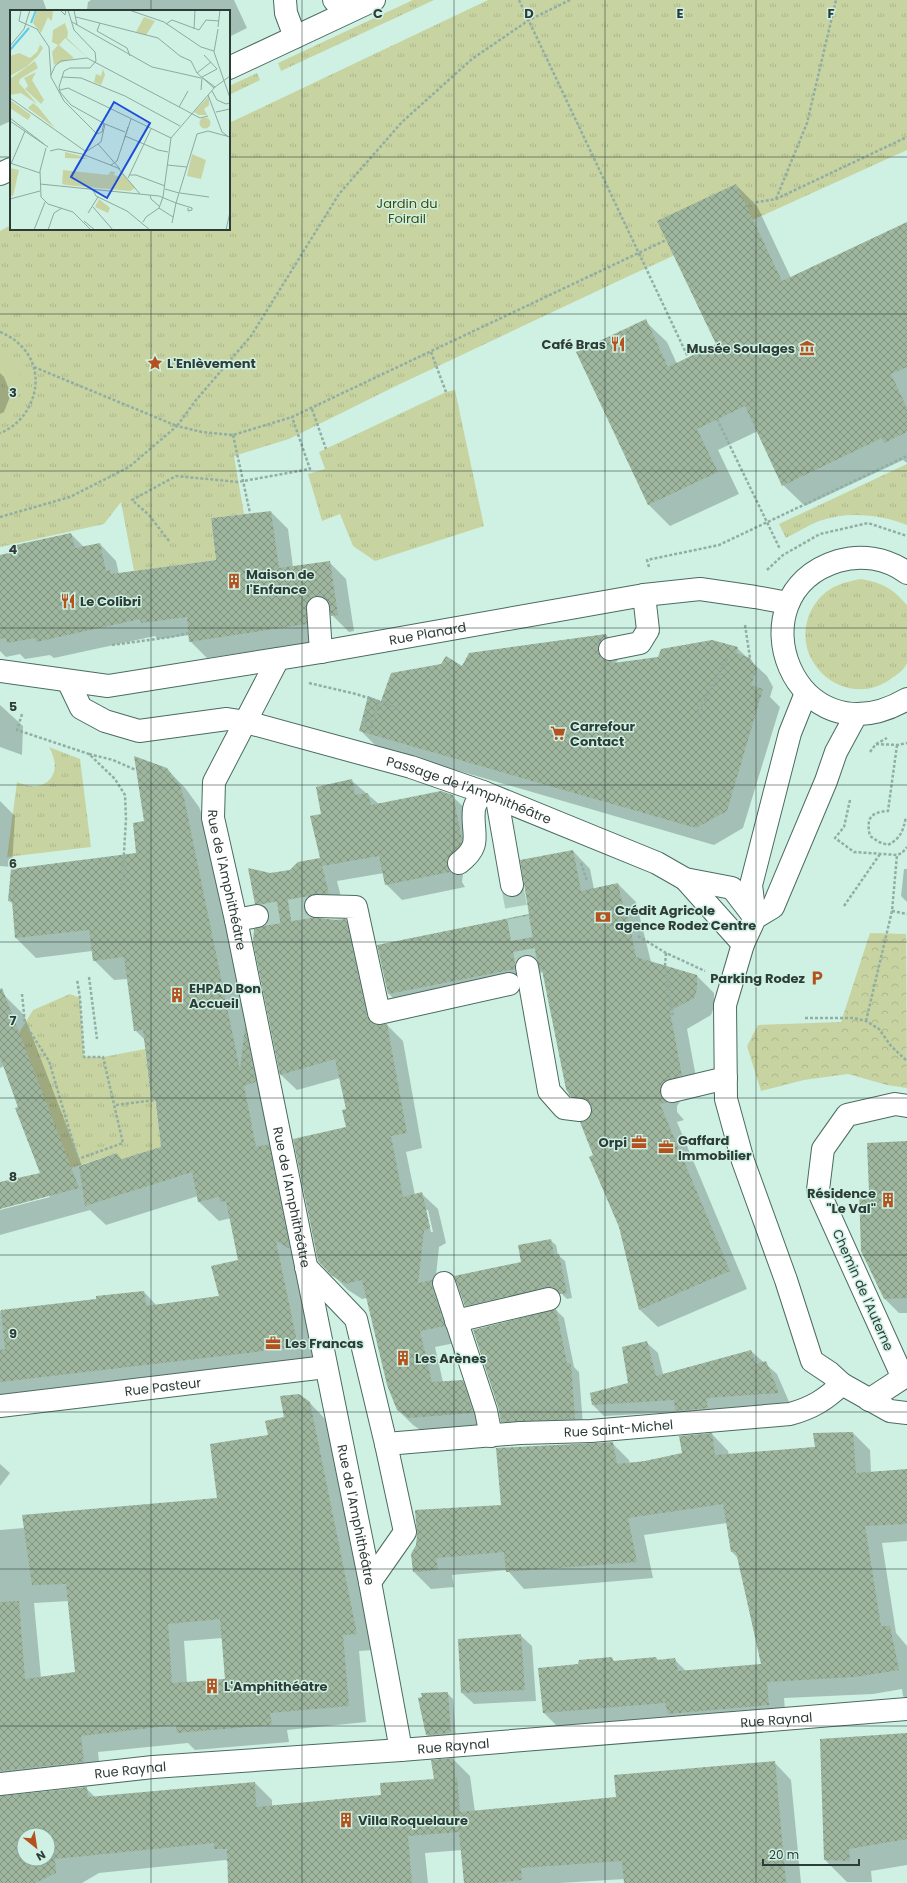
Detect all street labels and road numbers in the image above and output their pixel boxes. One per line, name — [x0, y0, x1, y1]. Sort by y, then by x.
street label: Rue Planard — [388, 617, 468, 649]
street label: Passage de l'Amphithéâtre — [384, 751, 555, 829]
street label: Rue de l'Amphithéâtre — [204, 809, 251, 952]
street label: Rue de l'Amphithéâtre — [269, 1125, 316, 1269]
street label: Chemin de l'Auterne — [828, 1226, 898, 1354]
street label: Rue Pasteur — [124, 1373, 202, 1401]
street label: Rue Saint-Michel — [563, 1415, 674, 1441]
street label: Rue de l'Amphithéâtre — [333, 1443, 380, 1587]
street label: Rue Raynal — [740, 1707, 813, 1732]
street label: Rue Raynal — [417, 1733, 490, 1758]
street label: Rue Raynal — [93, 1757, 167, 1783]

